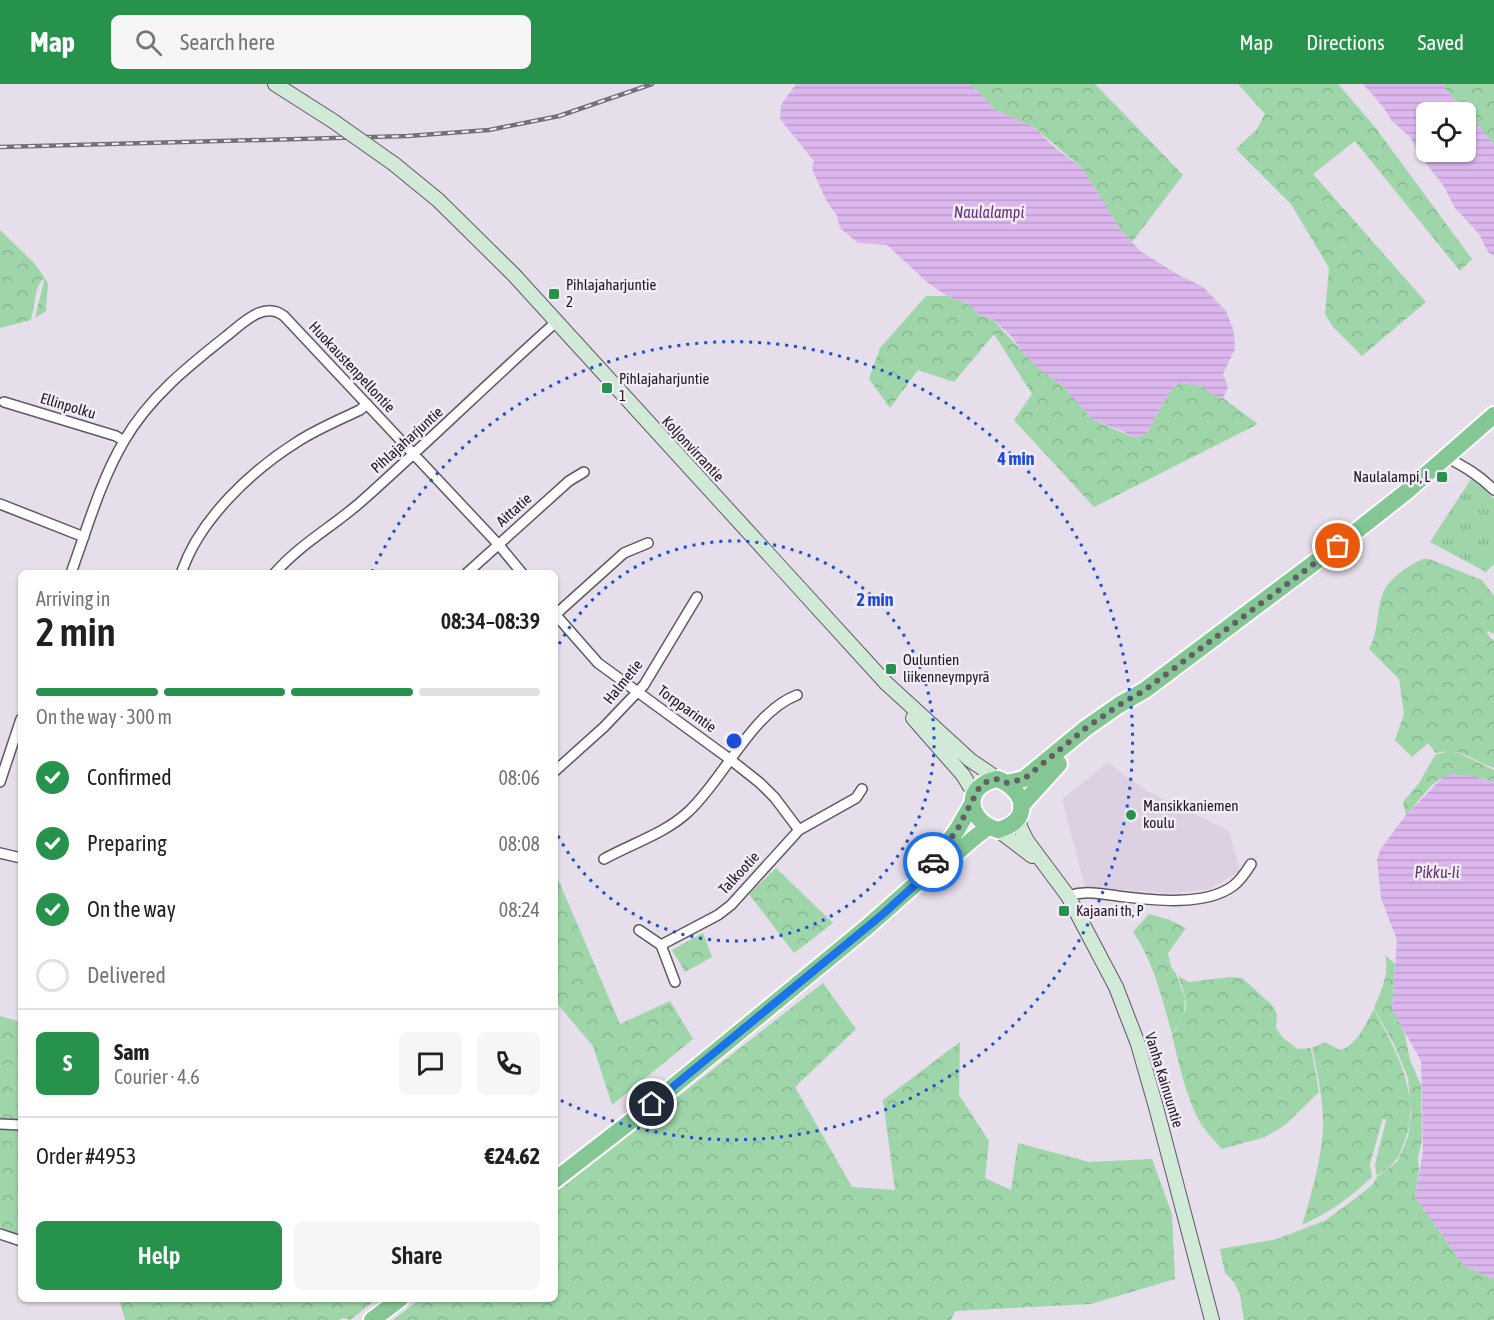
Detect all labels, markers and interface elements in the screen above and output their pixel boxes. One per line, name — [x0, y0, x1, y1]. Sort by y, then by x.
search box — [111, 15, 531, 69]
text: Map — [30, 26, 75, 58]
icon: search — [132, 26, 165, 59]
text: Search here — [180, 29, 275, 55]
text: Map — [1239, 30, 1273, 54]
text: Directions — [1306, 30, 1385, 54]
text: Saved — [1418, 30, 1464, 54]
map controls — [1416, 102, 1476, 162]
button: locate — [1416, 102, 1476, 162]
water label: Naulalampi — [954, 203, 1024, 222]
place label: Pihlajaharjuntie 2 — [566, 276, 657, 310]
marker: Pihlajaharjuntie 2 — [547, 287, 561, 301]
street label: Huokaustenpellontie — [306, 318, 399, 416]
place label: Pihlajaharjuntie 1 — [619, 370, 710, 404]
marker: Pihlajaharjuntie 1 — [600, 381, 614, 395]
street label: Ellinpolku — [38, 389, 98, 422]
street label: Pihlajaharjuntie — [367, 403, 446, 476]
street label: Koljonvirrantie — [659, 413, 728, 485]
text: 4 min — [997, 448, 1035, 469]
place label: Naulalampi, L — [1353, 468, 1430, 485]
marker: Naulalampi, L — [1435, 470, 1449, 484]
street label: Aittatie — [493, 489, 535, 530]
pin — [1312, 520, 1363, 571]
icon: bag — [1321, 529, 1354, 562]
text: Arriving in — [36, 587, 110, 610]
text: 2 min — [857, 589, 894, 610]
text: 08:34–08:39 — [441, 608, 540, 634]
text: 2 min — [36, 610, 116, 654]
place label: Ouluntien liikenneympyrä — [903, 651, 989, 685]
street label: Halmetie — [600, 656, 646, 707]
marker: Ouluntien liikenneympyrä — [884, 662, 898, 676]
street label: Torpparintie — [655, 682, 720, 736]
text: On the way · 300 m — [36, 705, 172, 728]
centre of rings — [724, 731, 744, 751]
icon: check — [36, 761, 69, 794]
text: Confirmed — [87, 764, 172, 790]
text: 08:06 — [498, 766, 540, 789]
place label: Mansikkaniemen koulu — [1143, 797, 1239, 831]
marker: Mansikkaniemen koulu — [1124, 808, 1138, 822]
icon: check — [36, 827, 69, 860]
text: Preparing — [87, 830, 167, 856]
text: 08:08 — [498, 832, 540, 855]
courier — [903, 832, 963, 892]
icon: car — [917, 846, 950, 879]
street label: Talkootie — [715, 848, 763, 897]
water label: Pikku-Ii — [1415, 863, 1460, 881]
icon: check — [36, 893, 69, 926]
text: On the way — [87, 896, 176, 922]
text: 08:24 — [499, 898, 540, 921]
place label: Kajaani th, P — [1076, 902, 1144, 919]
marker: Kajaani th, P — [1057, 904, 1071, 918]
text: Delivered — [87, 962, 166, 988]
street label: Vanha Kainuuntie — [1142, 1030, 1187, 1130]
button: chat — [399, 1032, 462, 1095]
button: phone — [477, 1032, 540, 1095]
text: Sam — [114, 1039, 149, 1065]
text: S — [63, 1050, 72, 1076]
text: Courier · 4.6 — [114, 1065, 200, 1088]
pin — [626, 1078, 677, 1129]
icon: home — [635, 1087, 668, 1120]
text: Order #4953 — [36, 1143, 136, 1169]
text: €24.62 — [485, 1143, 540, 1169]
button: Help — [36, 1221, 282, 1290]
button: Share — [294, 1221, 540, 1290]

